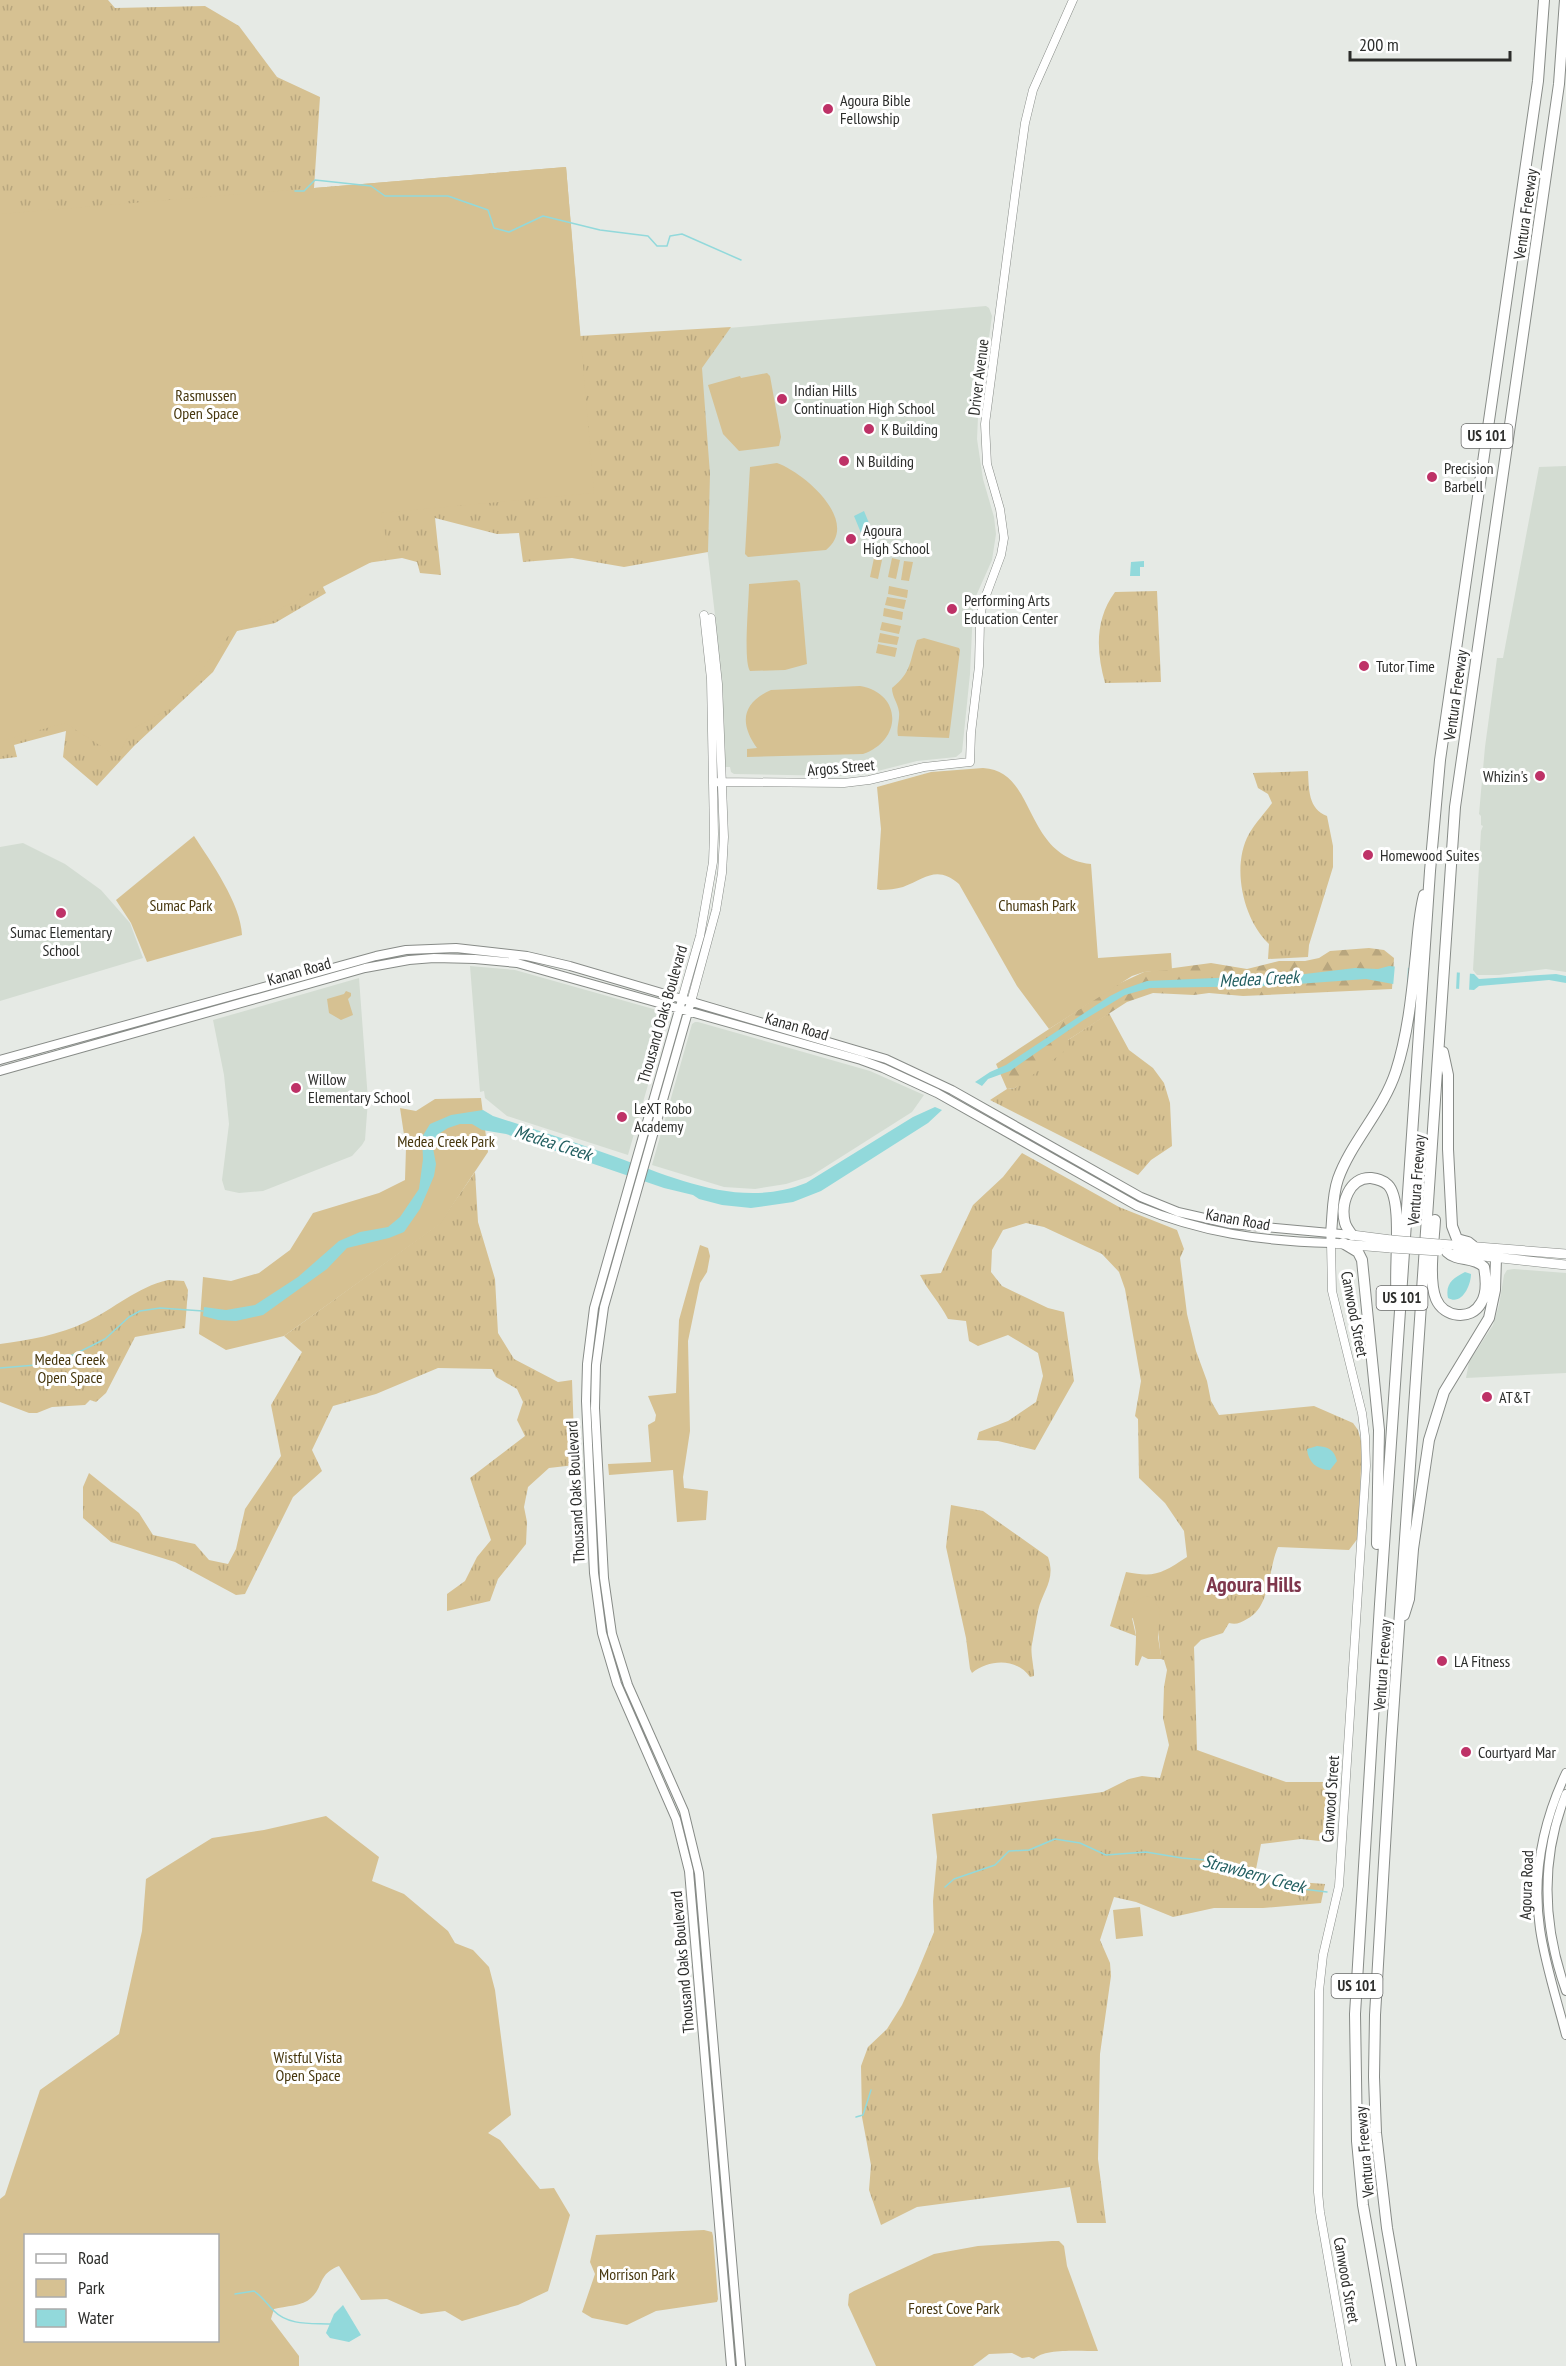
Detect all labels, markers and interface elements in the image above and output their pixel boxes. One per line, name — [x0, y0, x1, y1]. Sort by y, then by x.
scale bar — [1350, 24, 1510, 62]
text: 200 m — [1359, 33, 1399, 56]
place label: Agoura Bible Fellowship — [840, 90, 911, 128]
marker: Agoura Bible Fellowship — [821, 102, 835, 116]
street label: Ventura Freeway — [1509, 167, 1541, 262]
street label: Driver Avenue — [963, 338, 993, 416]
place label: Indian Hills Continuation High School — [794, 380, 935, 418]
park label: Rasmussen Open Space — [173, 385, 239, 423]
marker: Indian Hills Continuation High School — [775, 392, 789, 406]
place label: K Building — [881, 419, 938, 439]
marker: K Building — [862, 422, 876, 436]
road number: US 101 — [1462, 424, 1512, 448]
place label: N Building — [856, 451, 914, 471]
marker: N Building — [837, 454, 851, 468]
place label: Precision Barbell — [1444, 458, 1494, 496]
marker: Precision Barbell — [1425, 470, 1439, 484]
place label: Agoura High School — [863, 520, 930, 558]
marker: Agoura High School — [844, 532, 858, 546]
place label: Performing Arts Education Center — [964, 590, 1058, 628]
marker: Performing Arts Education Center — [945, 602, 959, 616]
street label: Ventura Freeway — [1439, 648, 1471, 743]
place label: Tutor Time — [1376, 656, 1435, 676]
marker: Tutor Time — [1357, 659, 1371, 673]
street label: Argos Street — [806, 754, 876, 780]
place label: Whizin's — [1483, 766, 1528, 786]
marker: Whizin's — [1533, 769, 1547, 783]
place label: Homewood Suites — [1380, 845, 1479, 865]
marker: Homewood Suites — [1361, 848, 1375, 862]
park label: Sumac Park — [149, 895, 213, 915]
park label: Chumash Park — [998, 895, 1077, 915]
marker: Sumac Elementary School — [54, 906, 68, 920]
place label: Sumac Elementary School — [10, 922, 112, 960]
street label: Thousand Oaks Boulevard — [633, 943, 691, 1085]
street label: Kanan Road — [265, 952, 333, 990]
water label: Medea Creek — [1219, 965, 1301, 992]
street label: Kanan Road — [763, 1007, 831, 1045]
place label: Willow Elementary School — [308, 1069, 411, 1107]
marker: Willow Elementary School — [289, 1081, 303, 1095]
place label: LeXT Robo Academy — [634, 1098, 692, 1136]
marker: LeXT Robo Academy — [615, 1110, 629, 1124]
water label: Medea Creek — [512, 1119, 597, 1166]
park label: Medea Creek Park — [397, 1131, 496, 1151]
street label: Ventura Freeway — [1403, 1134, 1429, 1227]
street label: Kanan Road — [1204, 1204, 1272, 1235]
street label: Canwood Street — [1337, 1269, 1373, 1359]
road number: US 101 — [1376, 1286, 1428, 1310]
park label: Medea Creek Open Space — [35, 1349, 106, 1387]
place label: AT&T — [1499, 1387, 1531, 1407]
marker: AT&T — [1480, 1390, 1494, 1404]
street label: Thousand Oaks Boulevard — [561, 1420, 589, 1564]
district label: Agoura Hills — [1205, 1570, 1302, 1598]
street label: Ventura Freeway — [1369, 1619, 1395, 1712]
place label: LA Fitness — [1454, 1651, 1510, 1671]
marker: LA Fitness — [1435, 1654, 1449, 1668]
place label: Courtyard Mar — [1478, 1742, 1557, 1762]
marker: Courtyard Mar — [1459, 1745, 1473, 1759]
street label: Canwood Street — [1317, 1754, 1343, 1843]
water label: Strawberry Creek — [1200, 1849, 1310, 1899]
street label: Agoura Road — [1515, 1850, 1537, 1920]
street label: Thousand Oaks Boulevard — [666, 1890, 698, 2034]
road number: US 101 — [1332, 1974, 1382, 1998]
park label: Wistful Vista Open Space — [274, 2047, 342, 2085]
street label: Ventura Freeway — [1350, 2106, 1378, 2199]
legend — [24, 2234, 219, 2342]
street label: Canwood Street — [1330, 2235, 1365, 2325]
text: Road — [78, 2246, 109, 2269]
park label: Morrison Park — [599, 2264, 676, 2284]
text: Park — [78, 2276, 105, 2299]
park label: Forest Cove Park — [908, 2298, 1000, 2318]
text: Water — [78, 2306, 114, 2329]

